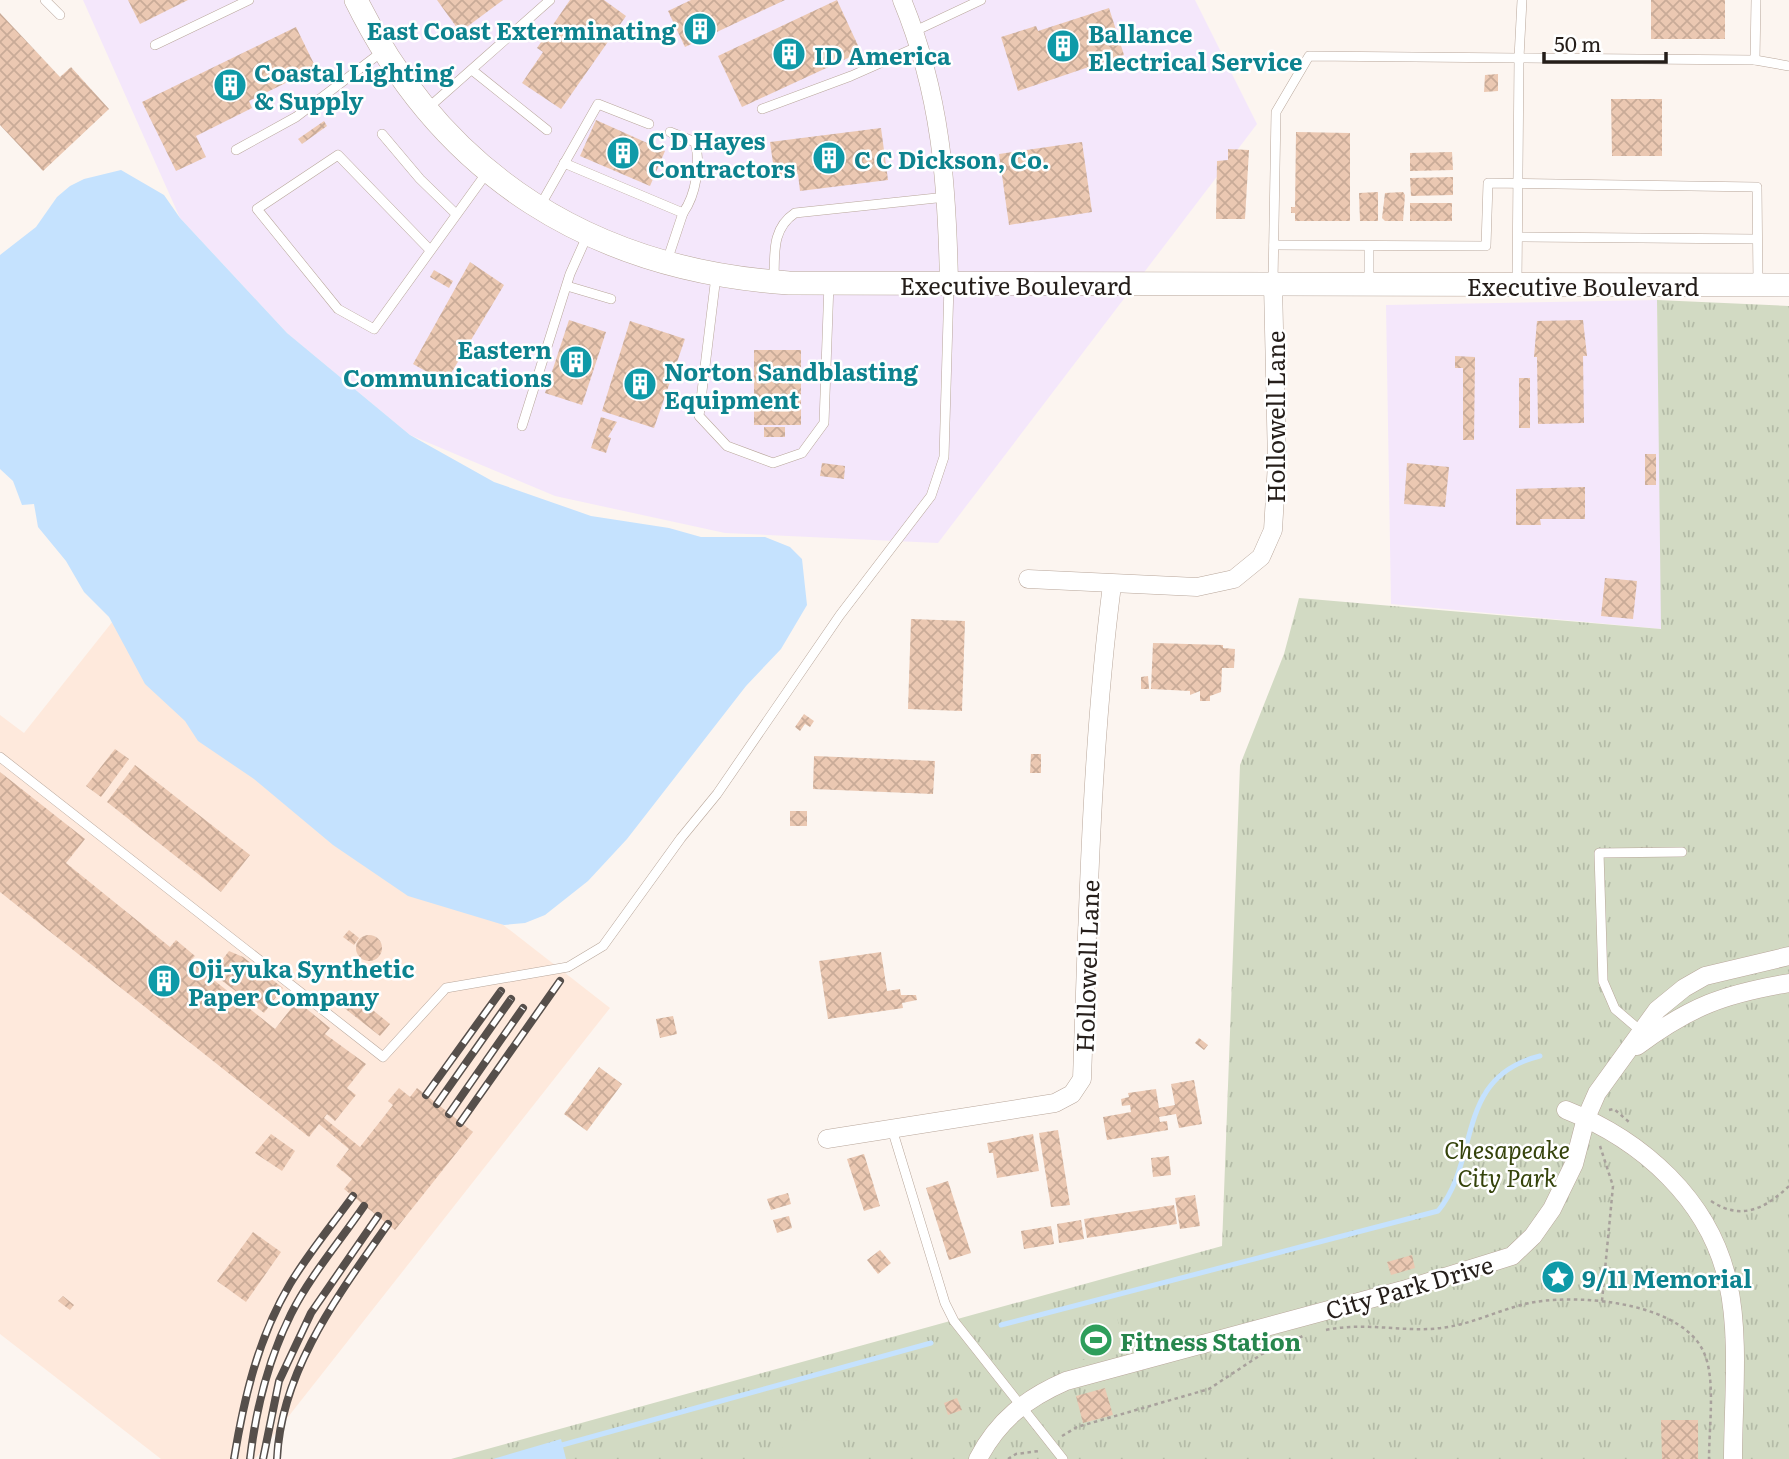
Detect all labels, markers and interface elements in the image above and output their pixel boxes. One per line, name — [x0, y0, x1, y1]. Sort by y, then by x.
building icon: East Coast Exterminating — [681, 10, 719, 48]
place label: East Coast Exterminating — [366, 12, 676, 47]
place label: Ballance Electrical Service — [1088, 15, 1303, 78]
scale bar — [1544, 21, 1666, 65]
building icon: Ballance Electrical Service — [1044, 27, 1082, 65]
text: 50 m — [1554, 27, 1601, 58]
building icon: ID America — [770, 35, 808, 73]
place label: ID America — [814, 37, 951, 72]
place label: Coastal Lighting & Supply — [254, 54, 455, 117]
building icon: Coastal Lighting & Supply — [211, 66, 249, 104]
place label: C D Hayes Contractors — [648, 122, 795, 185]
building icon: C D Hayes Contractors — [604, 134, 642, 172]
building icon: C C Dickson, Co. — [810, 139, 848, 177]
place label: C C Dickson, Co. — [854, 141, 1050, 176]
street label: Executive Boulevard — [900, 267, 1133, 302]
street label: Executive Boulevard — [1467, 268, 1700, 303]
place label: Eastern Communications — [343, 331, 552, 394]
street label: Hollowell Lane — [1257, 331, 1292, 503]
building icon: Eastern Communications — [557, 343, 595, 381]
place label: Norton Sandblasting Equipment — [664, 353, 919, 416]
building icon: Norton Sandblasting Equipment — [621, 365, 659, 403]
street label: Hollowell Lane — [1065, 879, 1107, 1053]
place label: Oji-yuka Synthetic Paper Company — [188, 950, 415, 1013]
building icon: Oji-yuka Synthetic Paper Company — [145, 962, 183, 1000]
park label: Chesapeake City Park — [1444, 1131, 1570, 1194]
street label: City Park Drive — [1321, 1245, 1497, 1327]
place icon: 9/11 Memorial — [1539, 1258, 1577, 1296]
place label: 9/11 Memorial — [1582, 1260, 1752, 1295]
sports icon: Fitness Station — [1077, 1321, 1115, 1359]
place label: Fitness Station — [1120, 1323, 1301, 1358]

